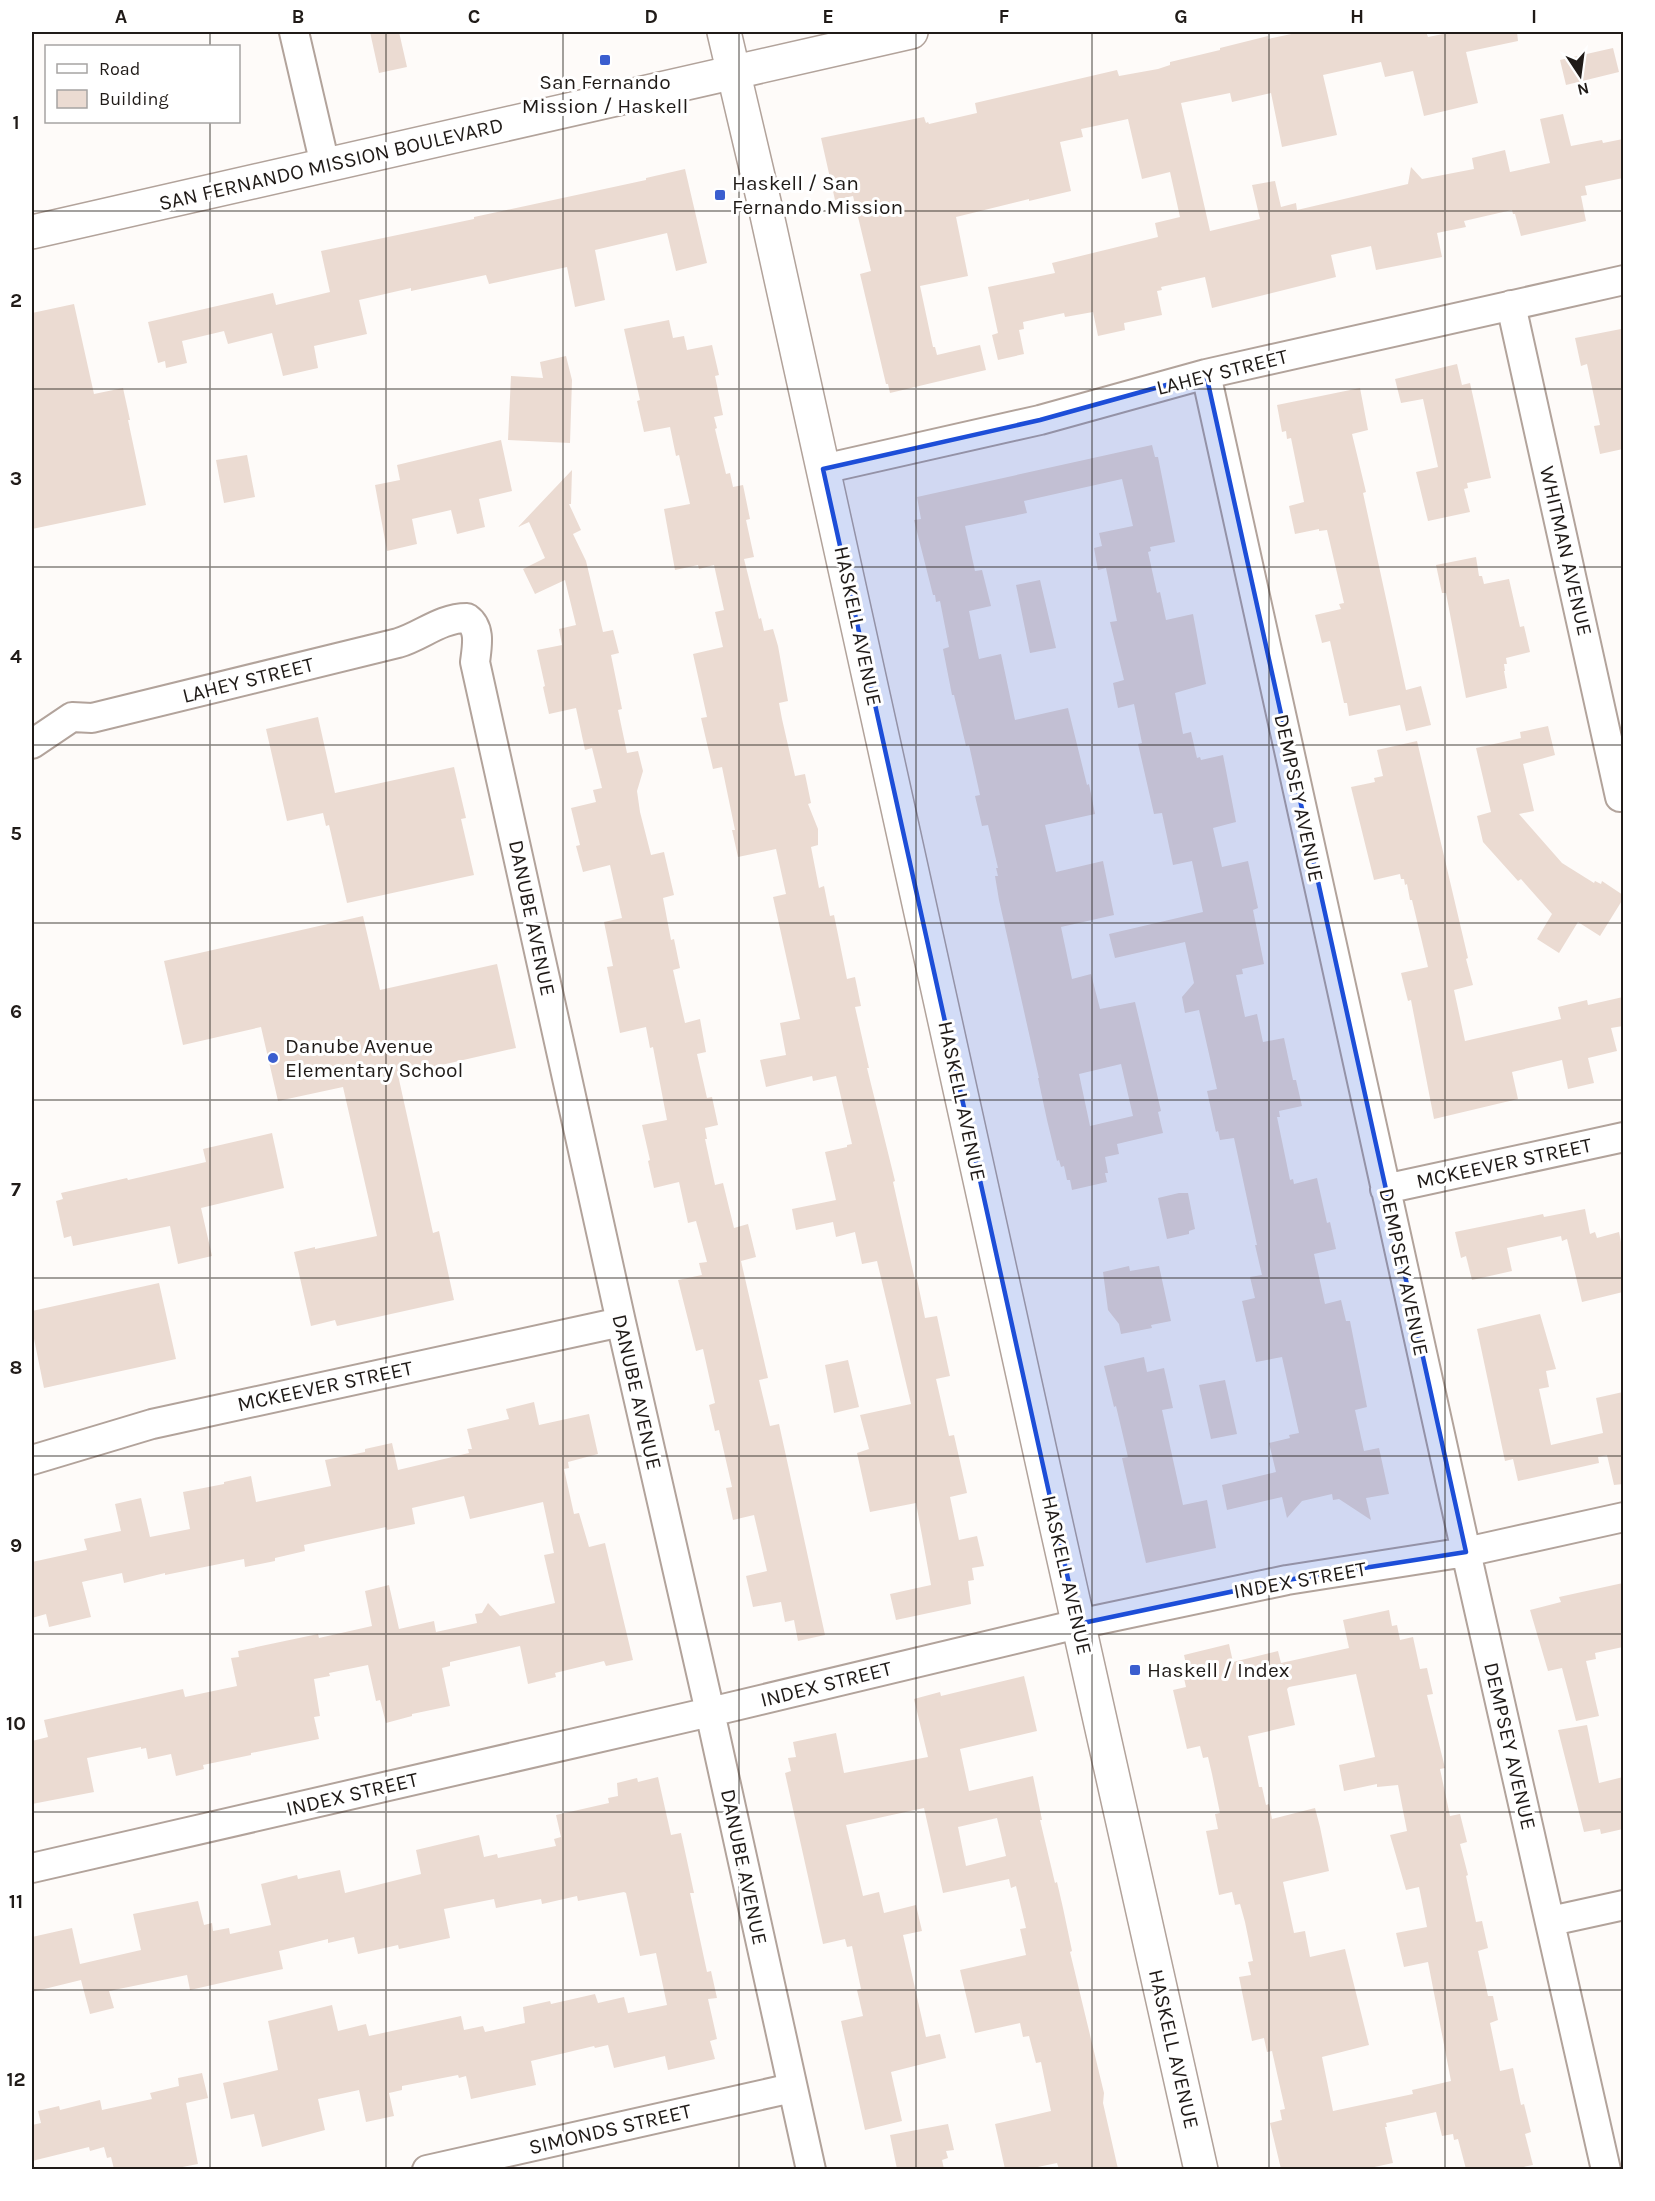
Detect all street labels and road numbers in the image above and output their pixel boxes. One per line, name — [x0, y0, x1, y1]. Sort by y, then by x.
street label: SAN FERNANDO MISSION BOULEVARD — [156, 113, 506, 215]
street label: LAHEY STREET — [1154, 344, 1291, 400]
street label: WHITMAN AVENUE — [1535, 464, 1597, 638]
street label: HASKELL AVENUE — [829, 544, 887, 708]
street label: LAHEY STREET — [180, 652, 317, 708]
street label: DEMPSEY AVENUE — [1269, 712, 1329, 884]
street label: DANUBE AVENUE — [504, 838, 560, 998]
street label: HASKELL AVENUE — [933, 1019, 991, 1183]
street label: MCKEEVER STREET — [1414, 1133, 1594, 1193]
street label: DEMPSEY AVENUE — [1374, 1186, 1434, 1358]
street label: DANUBE AVENUE — [607, 1312, 667, 1472]
street label: MCKEEVER STREET — [235, 1356, 415, 1416]
street label: HASKELL AVENUE — [1037, 1493, 1097, 1657]
street label: INDEX STREET — [1232, 1556, 1369, 1603]
street label: INDEX STREET — [758, 1656, 895, 1712]
street label: DEMPSEY AVENUE — [1479, 1660, 1541, 1832]
street label: INDEX STREET — [284, 1767, 421, 1821]
street label: DANUBE AVENUE — [716, 1787, 772, 1947]
street label: HASKELL AVENUE — [1144, 1967, 1204, 2131]
street label: SIMONDS STREET — [526, 2099, 694, 2159]

